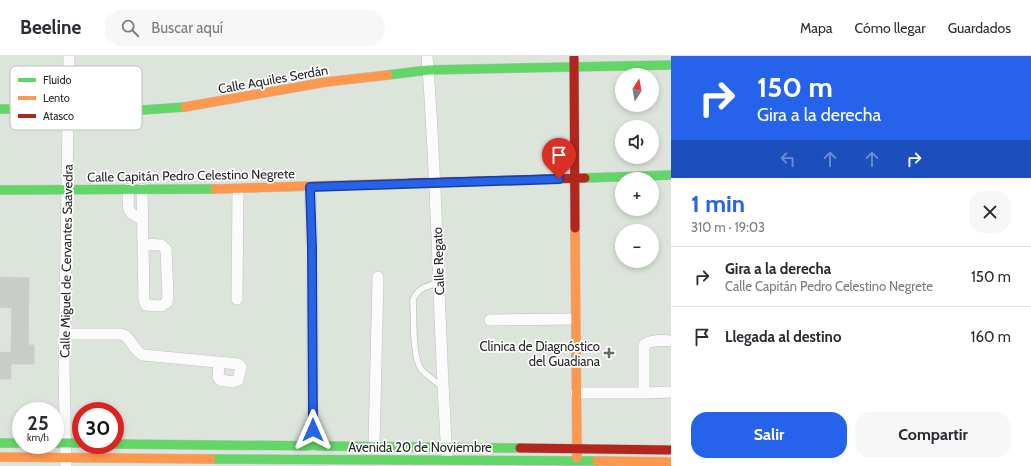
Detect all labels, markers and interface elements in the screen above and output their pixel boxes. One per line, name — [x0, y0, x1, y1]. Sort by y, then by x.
search box — [105, 10, 385, 46]
text: Beeline — [20, 16, 81, 39]
icon: search — [119, 17, 141, 39]
text: Buscar aquí — [151, 19, 223, 37]
text: Mapa — [800, 19, 833, 37]
text: Cómo llegar — [855, 19, 926, 37]
text: Guardados — [948, 19, 1011, 37]
street label: Calle Aquiles Serdán — [217, 61, 329, 97]
legend — [10, 66, 142, 130]
north arrow — [615, 68, 659, 112]
map controls — [615, 68, 659, 268]
text: 150 m — [757, 70, 833, 104]
icon: right — [691, 72, 743, 124]
text: Fluido — [43, 73, 72, 87]
text: Lento — [43, 91, 70, 105]
text: Gira a la derecha — [757, 104, 881, 126]
text: Atasco — [43, 109, 74, 123]
button: sound — [615, 120, 659, 164]
pin — [542, 138, 576, 179]
icon: arrive — [548, 144, 570, 166]
icon: left — [777, 148, 799, 170]
icon: ahead — [819, 148, 841, 170]
icon: ahead — [861, 148, 883, 170]
icon: right — [903, 148, 925, 170]
street label: Calle Miguel de Cervantes Saavedra — [56, 163, 76, 358]
street label: Calle Capitán Pedro Celestino Negrete — [87, 165, 295, 185]
button: + — [615, 172, 659, 216]
text: 1 min — [691, 189, 745, 218]
button: close — [969, 191, 1011, 233]
text: 310 m · 19:03 — [691, 219, 765, 235]
button: − — [615, 224, 659, 268]
street label: Calle Regato — [429, 227, 447, 295]
text: Gira a la derecha — [725, 260, 831, 278]
icon: right — [691, 266, 713, 288]
text: 150 m — [971, 268, 1011, 286]
text: Calle Capitán Pedro Celestino Negrete — [725, 278, 933, 294]
icon: arrive — [691, 326, 713, 348]
text: Llegada al destino — [725, 328, 841, 346]
text: 160 m — [971, 328, 1011, 346]
place label: Clínica de Diagnóstico del Guadiana — [480, 338, 601, 369]
marker: Clínica de Diagnóstico del Guadiana — [603, 347, 615, 359]
speed limit sign: 30 — [72, 402, 124, 454]
position arrow — [292, 409, 334, 451]
text: 25 — [27, 411, 49, 435]
button: Salir — [691, 412, 847, 458]
button: Compartir — [855, 412, 1011, 458]
text: km/h — [27, 431, 49, 444]
street label: Avenida 20 de Noviembre — [348, 439, 492, 455]

